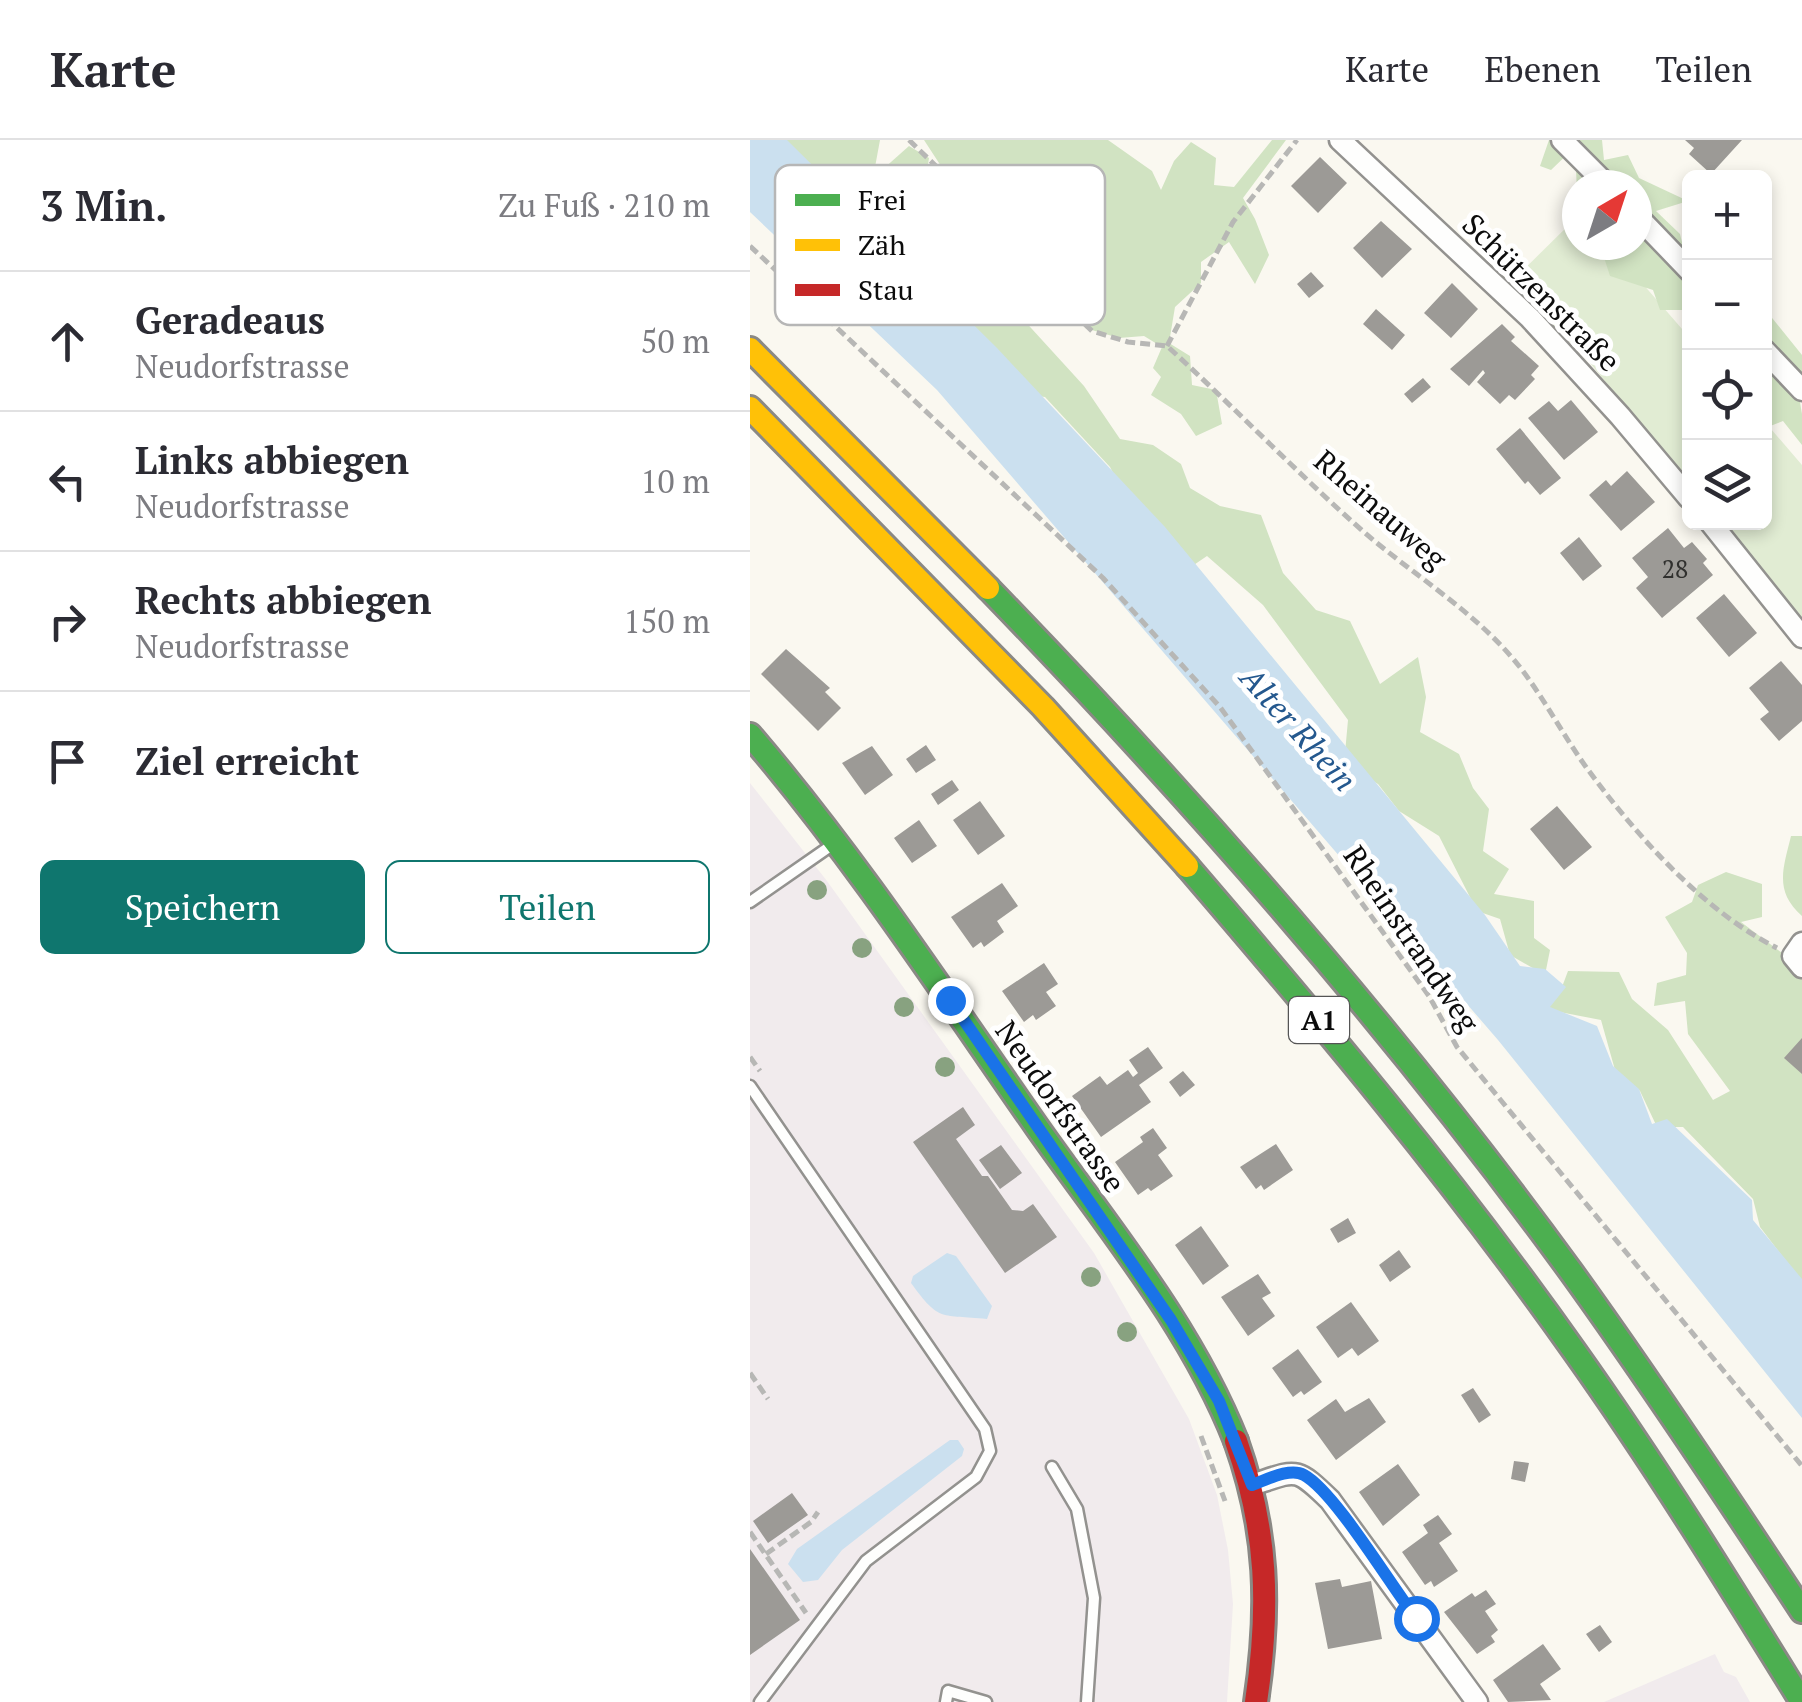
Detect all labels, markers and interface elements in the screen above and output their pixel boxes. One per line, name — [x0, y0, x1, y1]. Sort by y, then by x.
text: Karte — [50, 37, 176, 101]
text: Karte — [1345, 46, 1429, 92]
text: Ebenen — [1484, 46, 1600, 92]
text: Teilen — [1655, 46, 1752, 92]
legend — [775, 165, 1105, 325]
north arrow — [1562, 170, 1652, 260]
map controls — [1682, 170, 1772, 530]
button: + — [1682, 170, 1772, 260]
text: 3 Min. — [40, 177, 168, 233]
text: Frei — [858, 181, 907, 218]
text: Zu Fuß · 210 m — [498, 184, 710, 226]
street label: Schützenstraße — [1454, 205, 1629, 380]
text: Zäh — [858, 226, 906, 263]
button: − — [1682, 260, 1772, 350]
text: Stau — [858, 271, 914, 308]
text: Geradeaus — [135, 295, 325, 345]
icon: ahead — [40, 314, 95, 369]
text: 50 m — [640, 320, 710, 362]
text: Neudorfstrasse — [135, 345, 350, 387]
button: locate — [1682, 350, 1772, 440]
text: Links abbiegen — [135, 435, 409, 485]
button: layers — [1682, 440, 1772, 530]
street label: Rheinauweg — [1306, 441, 1456, 579]
icon: left — [40, 454, 95, 509]
text: 10 m — [640, 460, 710, 502]
text: Neudorfstrasse — [135, 485, 350, 527]
house number: 28 — [1662, 552, 1688, 585]
text: Rechts abbiegen — [135, 575, 431, 625]
icon: right — [40, 594, 95, 649]
text: 150 m — [623, 600, 710, 642]
text: Neudorfstrasse — [135, 625, 350, 667]
water label: Alter Rhein — [1230, 655, 1366, 800]
icon: arrive — [40, 734, 95, 789]
text: Ziel erreicht — [135, 736, 359, 786]
street label: Rheinstrandweg — [1335, 838, 1490, 1040]
button: Speichern — [40, 860, 365, 954]
button: Teilen — [385, 860, 710, 954]
route end — [928, 978, 974, 1024]
road number: A1 — [1289, 997, 1349, 1043]
street label: Neudorfstrasse — [987, 1013, 1135, 1200]
route start — [1394, 1596, 1440, 1642]

